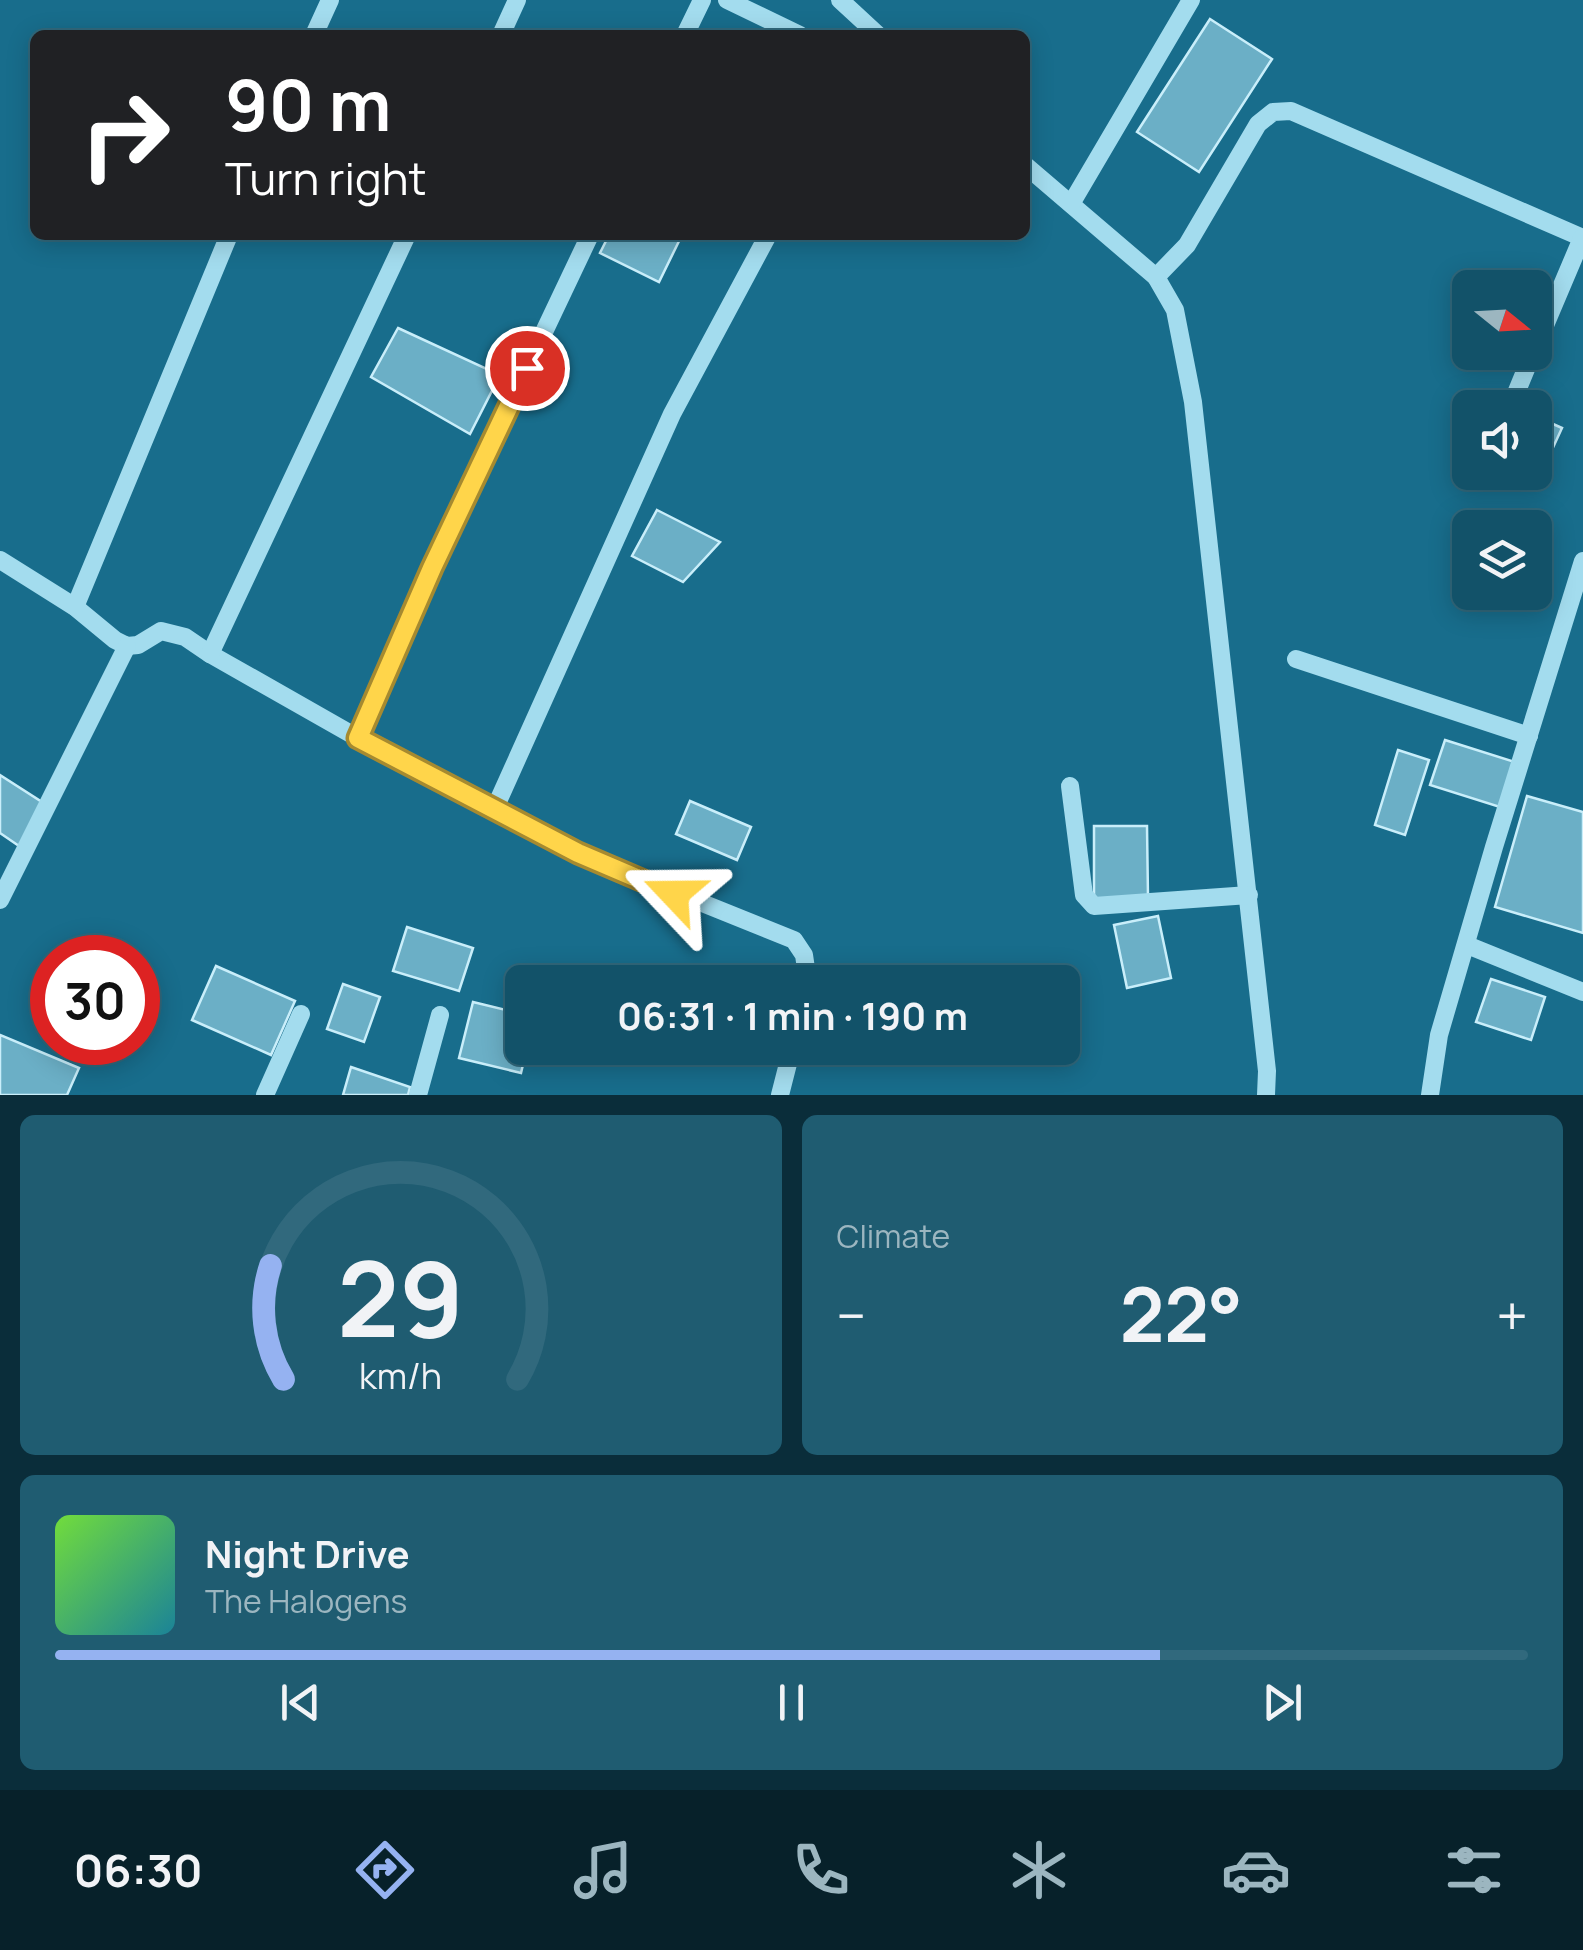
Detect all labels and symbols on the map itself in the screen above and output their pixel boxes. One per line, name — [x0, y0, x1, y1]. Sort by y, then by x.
north arrow — [1452, 270, 1552, 370]
pin — [485, 326, 570, 411]
position arrow — [622, 842, 726, 946]
speed limit sign: 30 — [30, 935, 160, 1065]

